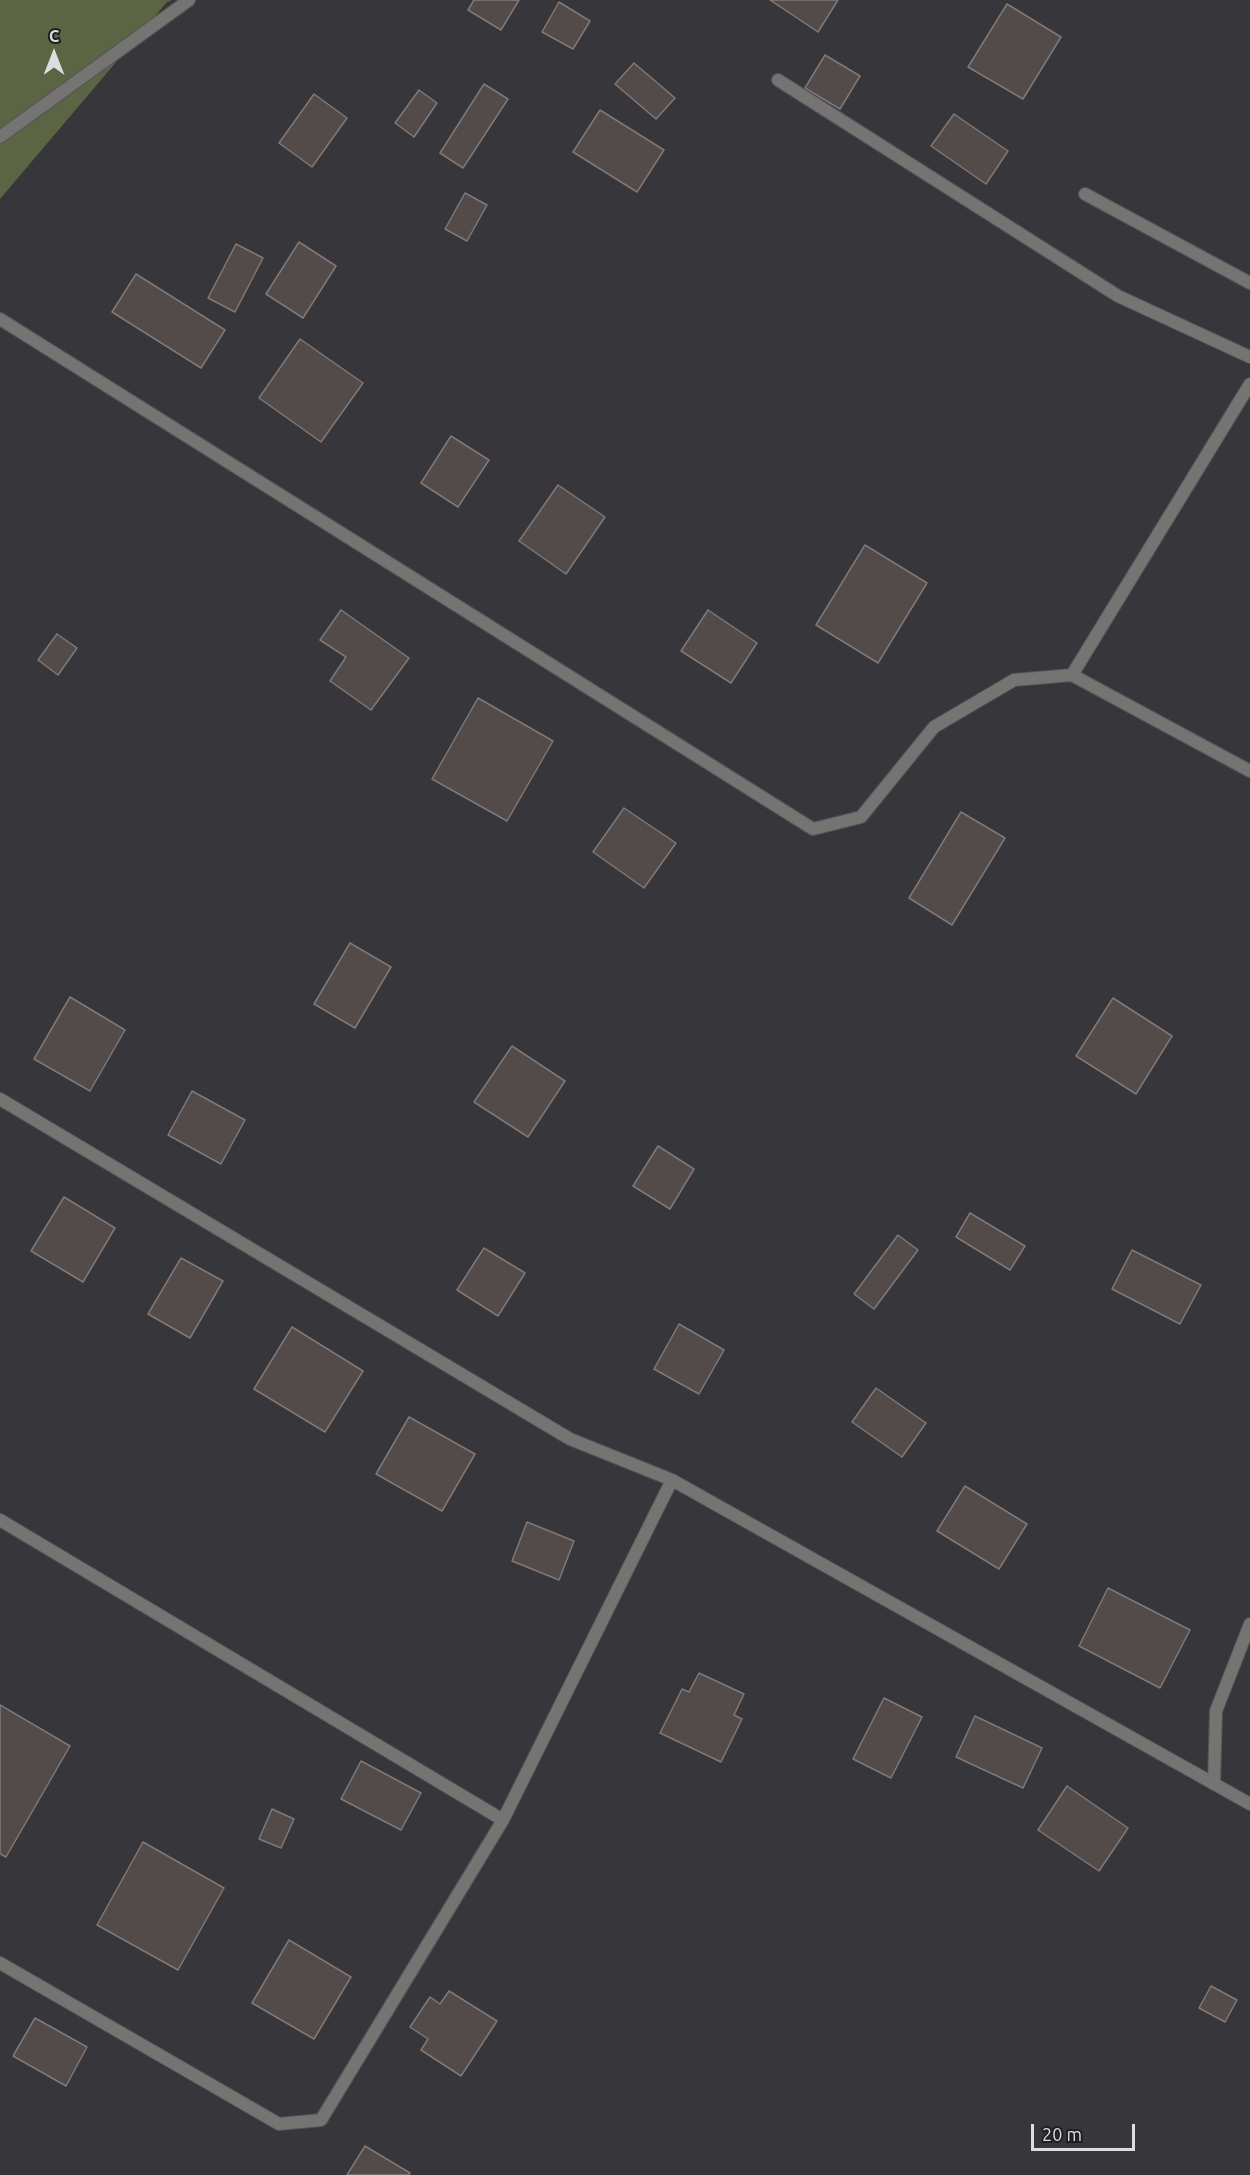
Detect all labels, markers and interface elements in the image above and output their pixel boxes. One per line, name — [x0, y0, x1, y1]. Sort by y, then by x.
north arrow — [24, 24, 84, 84]
text: С — [49, 27, 59, 45]
scale bar — [1034, 2112, 1138, 2150]
text: 20 m — [1042, 2124, 1082, 2144]

